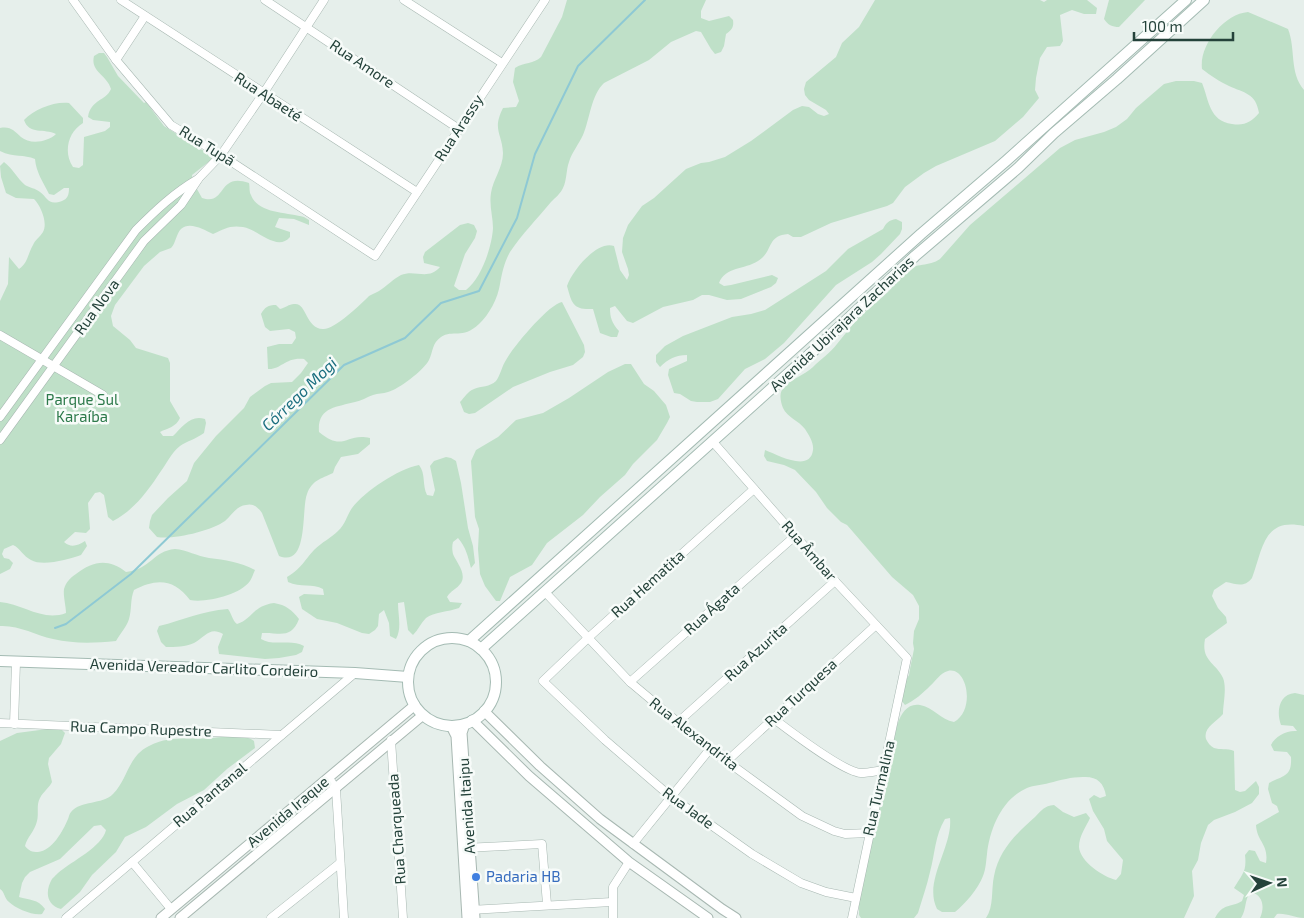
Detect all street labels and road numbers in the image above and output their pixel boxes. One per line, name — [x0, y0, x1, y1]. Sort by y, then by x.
street label: Rua Amore — [327, 35, 398, 91]
street label: Rua Abaeté — [231, 68, 306, 125]
street label: Rua Arassy — [430, 91, 486, 164]
street label: Rua Tupã — [177, 121, 239, 169]
street label: Avenida Ubirajara Zacharias — [766, 252, 918, 395]
street label: Rua Nova — [70, 275, 122, 338]
street label: Rua Âmbar — [779, 516, 841, 584]
street label: Rua Hematita — [607, 546, 688, 621]
street label: Rua Ágata — [680, 579, 743, 638]
street label: Rua Azurita — [720, 618, 790, 684]
street label: Avenida Vereador Carlito Cordeiro — [90, 654, 318, 680]
street label: Rua Turquesa — [761, 654, 840, 730]
street label: Rua Alexandrita — [647, 693, 743, 774]
street label: Rua Campo Rupestre — [70, 717, 212, 739]
street label: Rua Turmalina — [858, 738, 898, 837]
street label: Avenida Itaipu — [454, 757, 478, 855]
street label: Rua Pantanal — [169, 758, 250, 830]
street label: Avenida Iraque — [243, 772, 332, 851]
street label: Rua Charqueada — [383, 773, 409, 885]
street label: Rua Jade — [659, 783, 718, 832]

